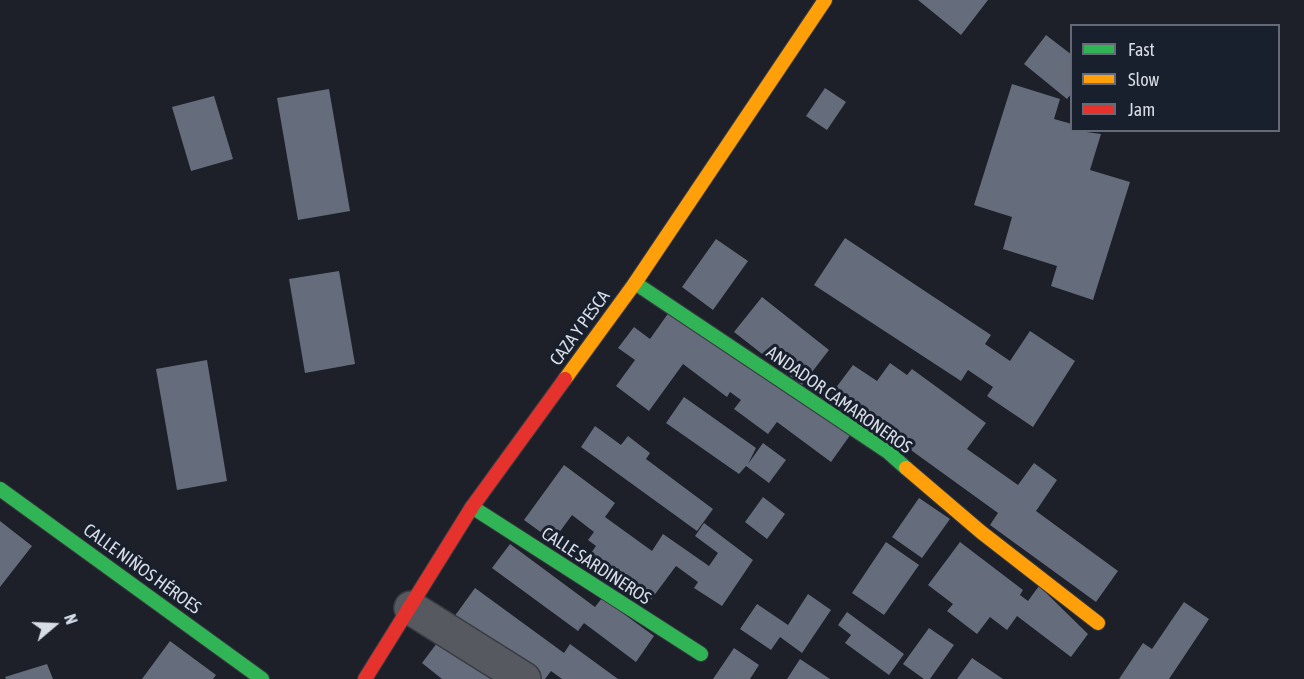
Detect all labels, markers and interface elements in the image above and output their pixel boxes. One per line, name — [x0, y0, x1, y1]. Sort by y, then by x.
legend — [1070, 24, 1280, 132]
text: Fast — [1128, 39, 1155, 60]
text: Slow — [1128, 69, 1159, 90]
text: Jam — [1128, 99, 1155, 120]
street label: CAZA Y PESCA — [545, 286, 615, 370]
street label: ANDADOR CAMARONEROS — [762, 342, 916, 458]
street label: CALLE NIÑOS HÉROES — [79, 519, 205, 619]
street label: CALLE SARDINEROS — [537, 523, 655, 609]
north arrow — [24, 595, 84, 655]
text: N — [61, 612, 81, 627]

